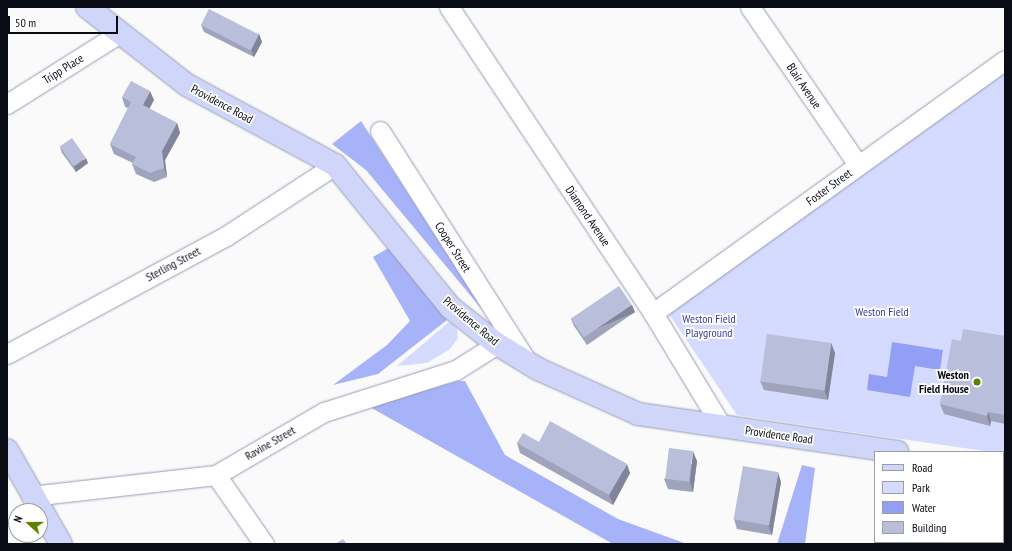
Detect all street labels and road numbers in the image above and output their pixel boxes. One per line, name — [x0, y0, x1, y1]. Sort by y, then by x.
street label: Tripp Place — [40, 51, 86, 87]
street label: Blair Avenue — [783, 60, 825, 112]
street label: Providence Road — [189, 82, 255, 126]
street label: Foster Street — [803, 166, 855, 208]
street label: Diamond Avenue — [562, 183, 614, 249]
street label: Cooper Street — [432, 219, 474, 275]
street label: Sterling Street — [143, 244, 203, 284]
street label: Providence Road — [440, 294, 502, 348]
street label: Ravine Street — [242, 423, 298, 463]
street label: Providence Road — [744, 423, 814, 447]

